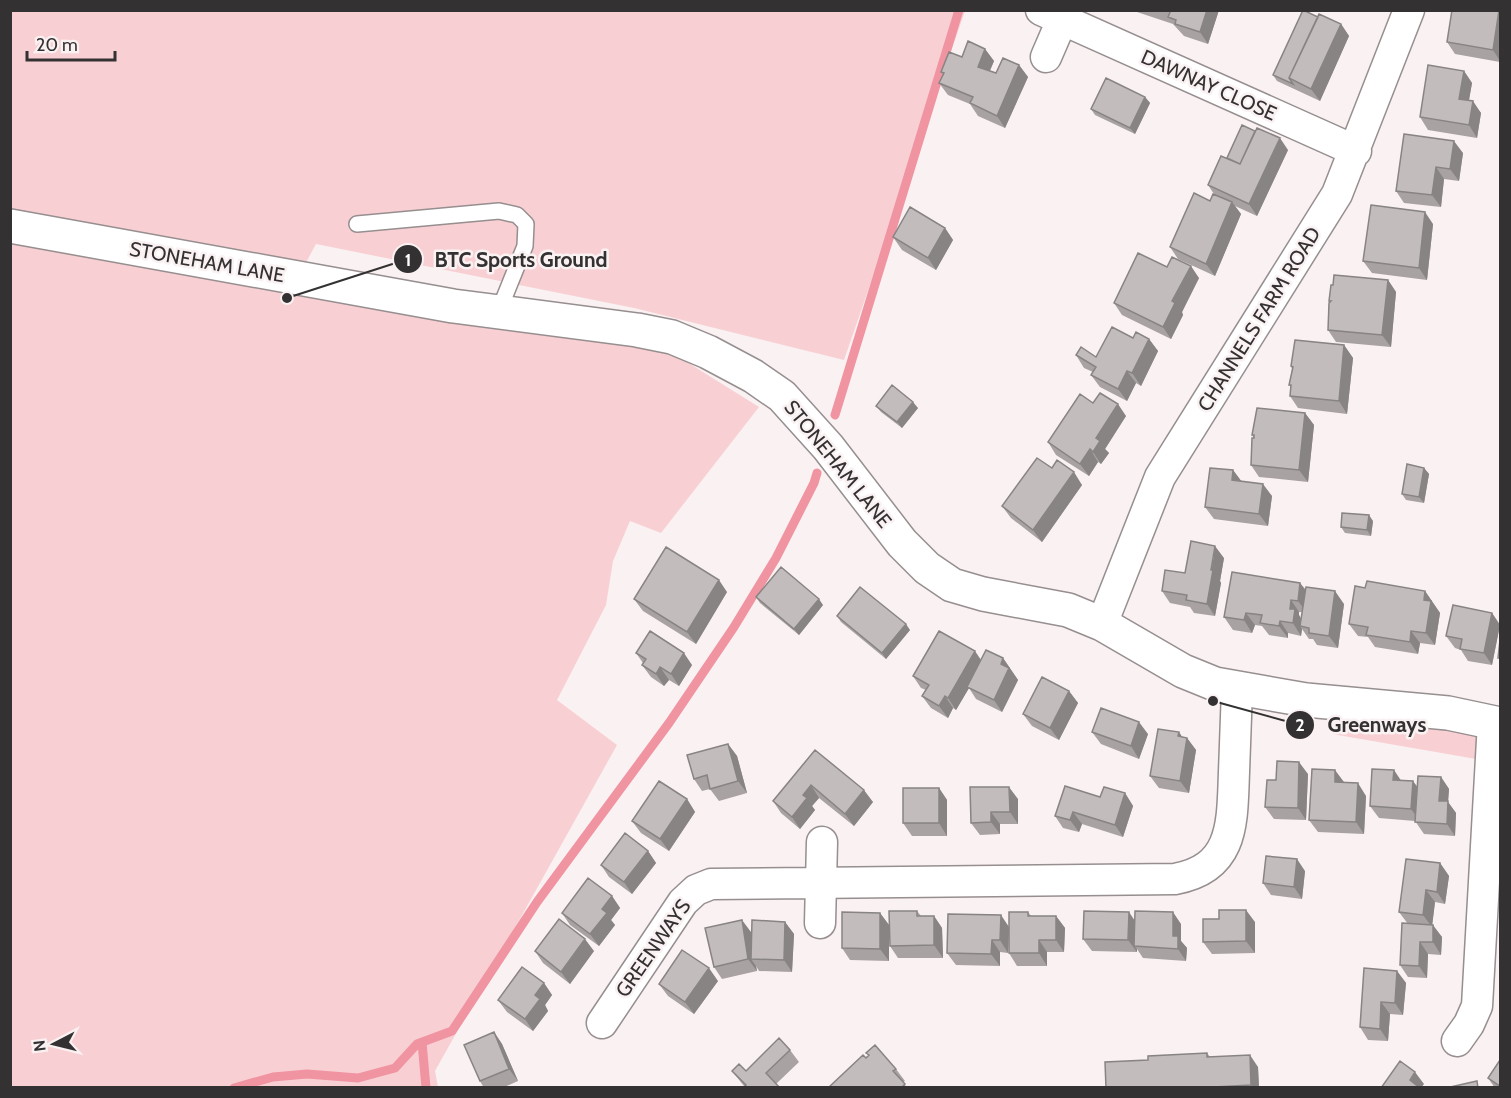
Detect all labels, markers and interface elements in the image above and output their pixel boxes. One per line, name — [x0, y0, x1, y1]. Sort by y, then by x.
scale bar — [27, 24, 116, 62]
text: 20 m — [36, 34, 78, 56]
street label: DAWNAY CLOSE — [1138, 44, 1280, 126]
street label: CHANNELS FARM ROAD — [1192, 222, 1326, 416]
street label: STONEHAM LANE — [128, 237, 286, 287]
callout: BTC Sports Ground — [393, 240, 620, 279]
text: BTC Sports Ground — [434, 247, 608, 272]
text: 1 — [405, 249, 411, 271]
street label: STONEHAM LANE — [779, 395, 897, 533]
callout: Greenways — [1285, 705, 1438, 744]
text: Greenways — [1328, 712, 1427, 737]
text: 2 — [1295, 714, 1305, 736]
street label: GREENWAYS — [610, 894, 696, 1002]
north arrow — [24, 1014, 84, 1074]
text: N — [29, 1039, 50, 1053]

